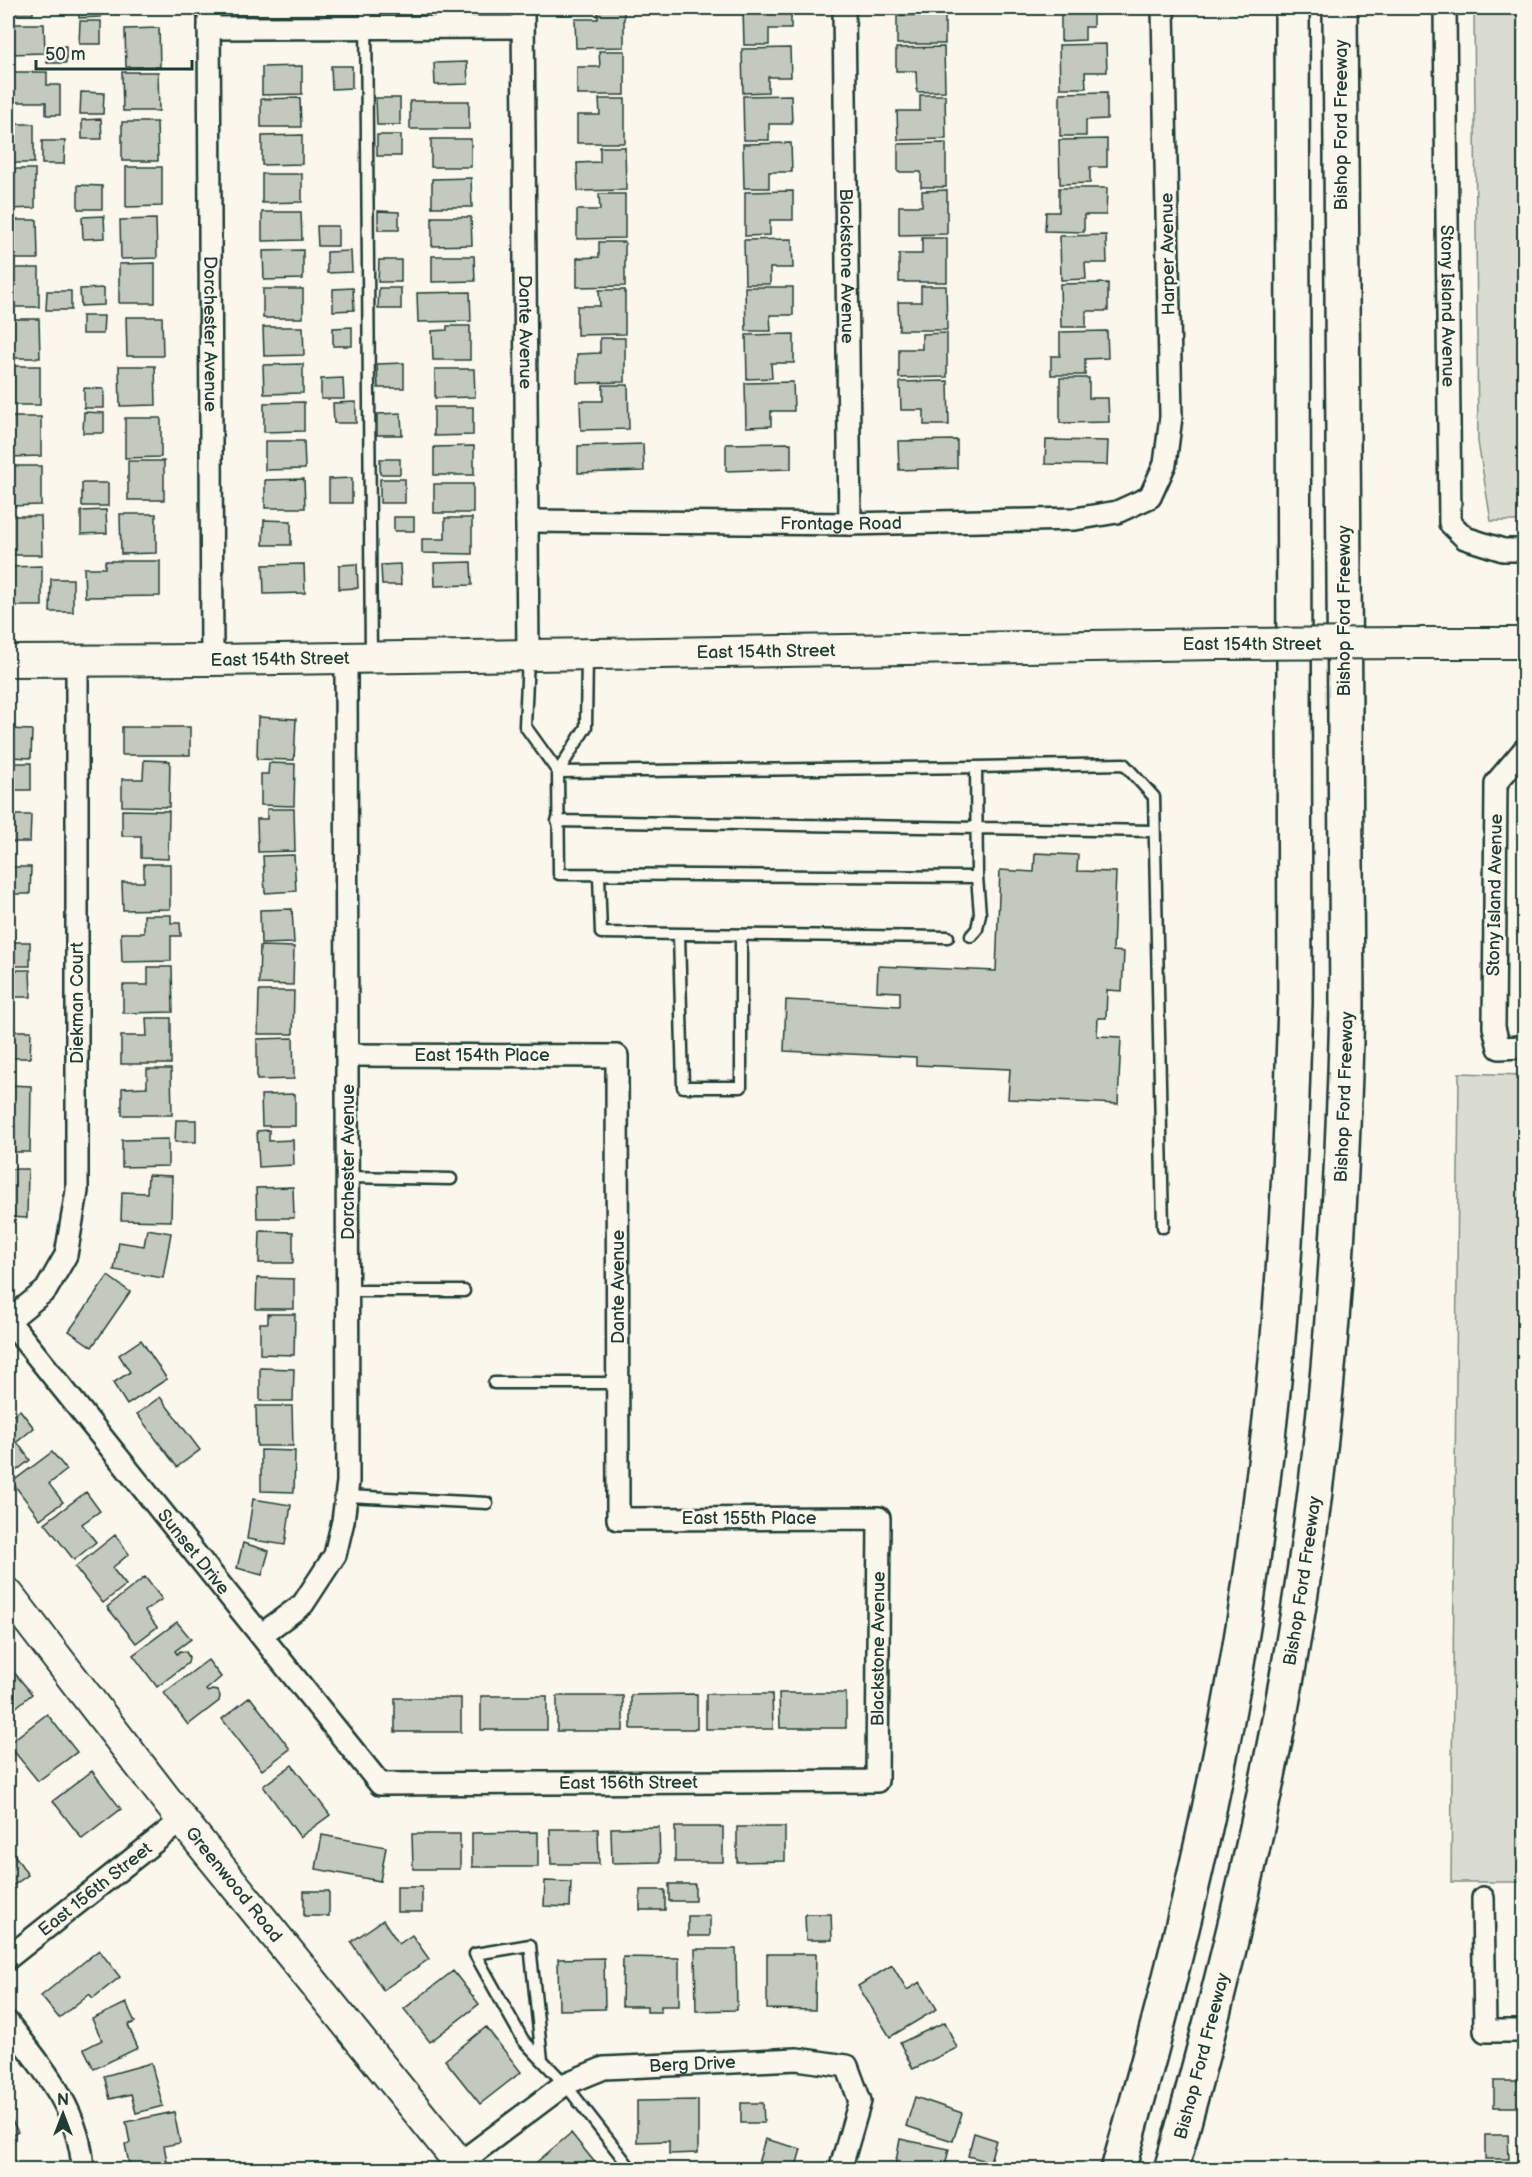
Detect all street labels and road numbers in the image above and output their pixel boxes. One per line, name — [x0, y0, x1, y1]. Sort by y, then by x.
street label: Bishop Ford Freeway — [1331, 39, 1352, 211]
street label: Blackstone Avenue — [836, 188, 858, 344]
street label: Harper Avenue — [1156, 192, 1180, 316]
street label: Stony Island Avenue — [1437, 225, 1459, 388]
street label: Dorchester Avenue — [200, 256, 221, 412]
street label: Dante Avenue — [515, 275, 536, 390]
street label: Frontage Road — [780, 512, 902, 535]
street label: Bishop Ford Freeway — [1334, 525, 1355, 697]
street label: East 154th Street — [1182, 634, 1322, 655]
street label: East 154th Street — [696, 640, 836, 663]
street label: East 154th Street — [210, 647, 350, 671]
street label: Stony Island Avenue — [1483, 813, 1507, 976]
street label: Diekman Court — [67, 942, 88, 1064]
street label: Bishop Ford Freeway — [1330, 1010, 1357, 1183]
street label: East 154th Place — [414, 1045, 550, 1066]
street label: Dorchester Avenue — [338, 1084, 359, 1240]
street label: Dante Avenue — [608, 1230, 629, 1344]
street label: Bishop Ford Freeway — [1279, 1494, 1325, 1667]
street label: Sunset Drive — [153, 1505, 235, 1599]
street label: East 155th Place — [682, 1508, 817, 1529]
street label: Blackstone Avenue — [867, 1571, 889, 1726]
street label: East 156th Street — [559, 1772, 698, 1793]
street label: Greenwood Road — [181, 1822, 287, 1946]
street label: East 156th Street — [34, 1837, 156, 1940]
street label: Bishop Ford Freeway — [1170, 1970, 1234, 2142]
street label: Berg Drive — [649, 2051, 737, 2076]

